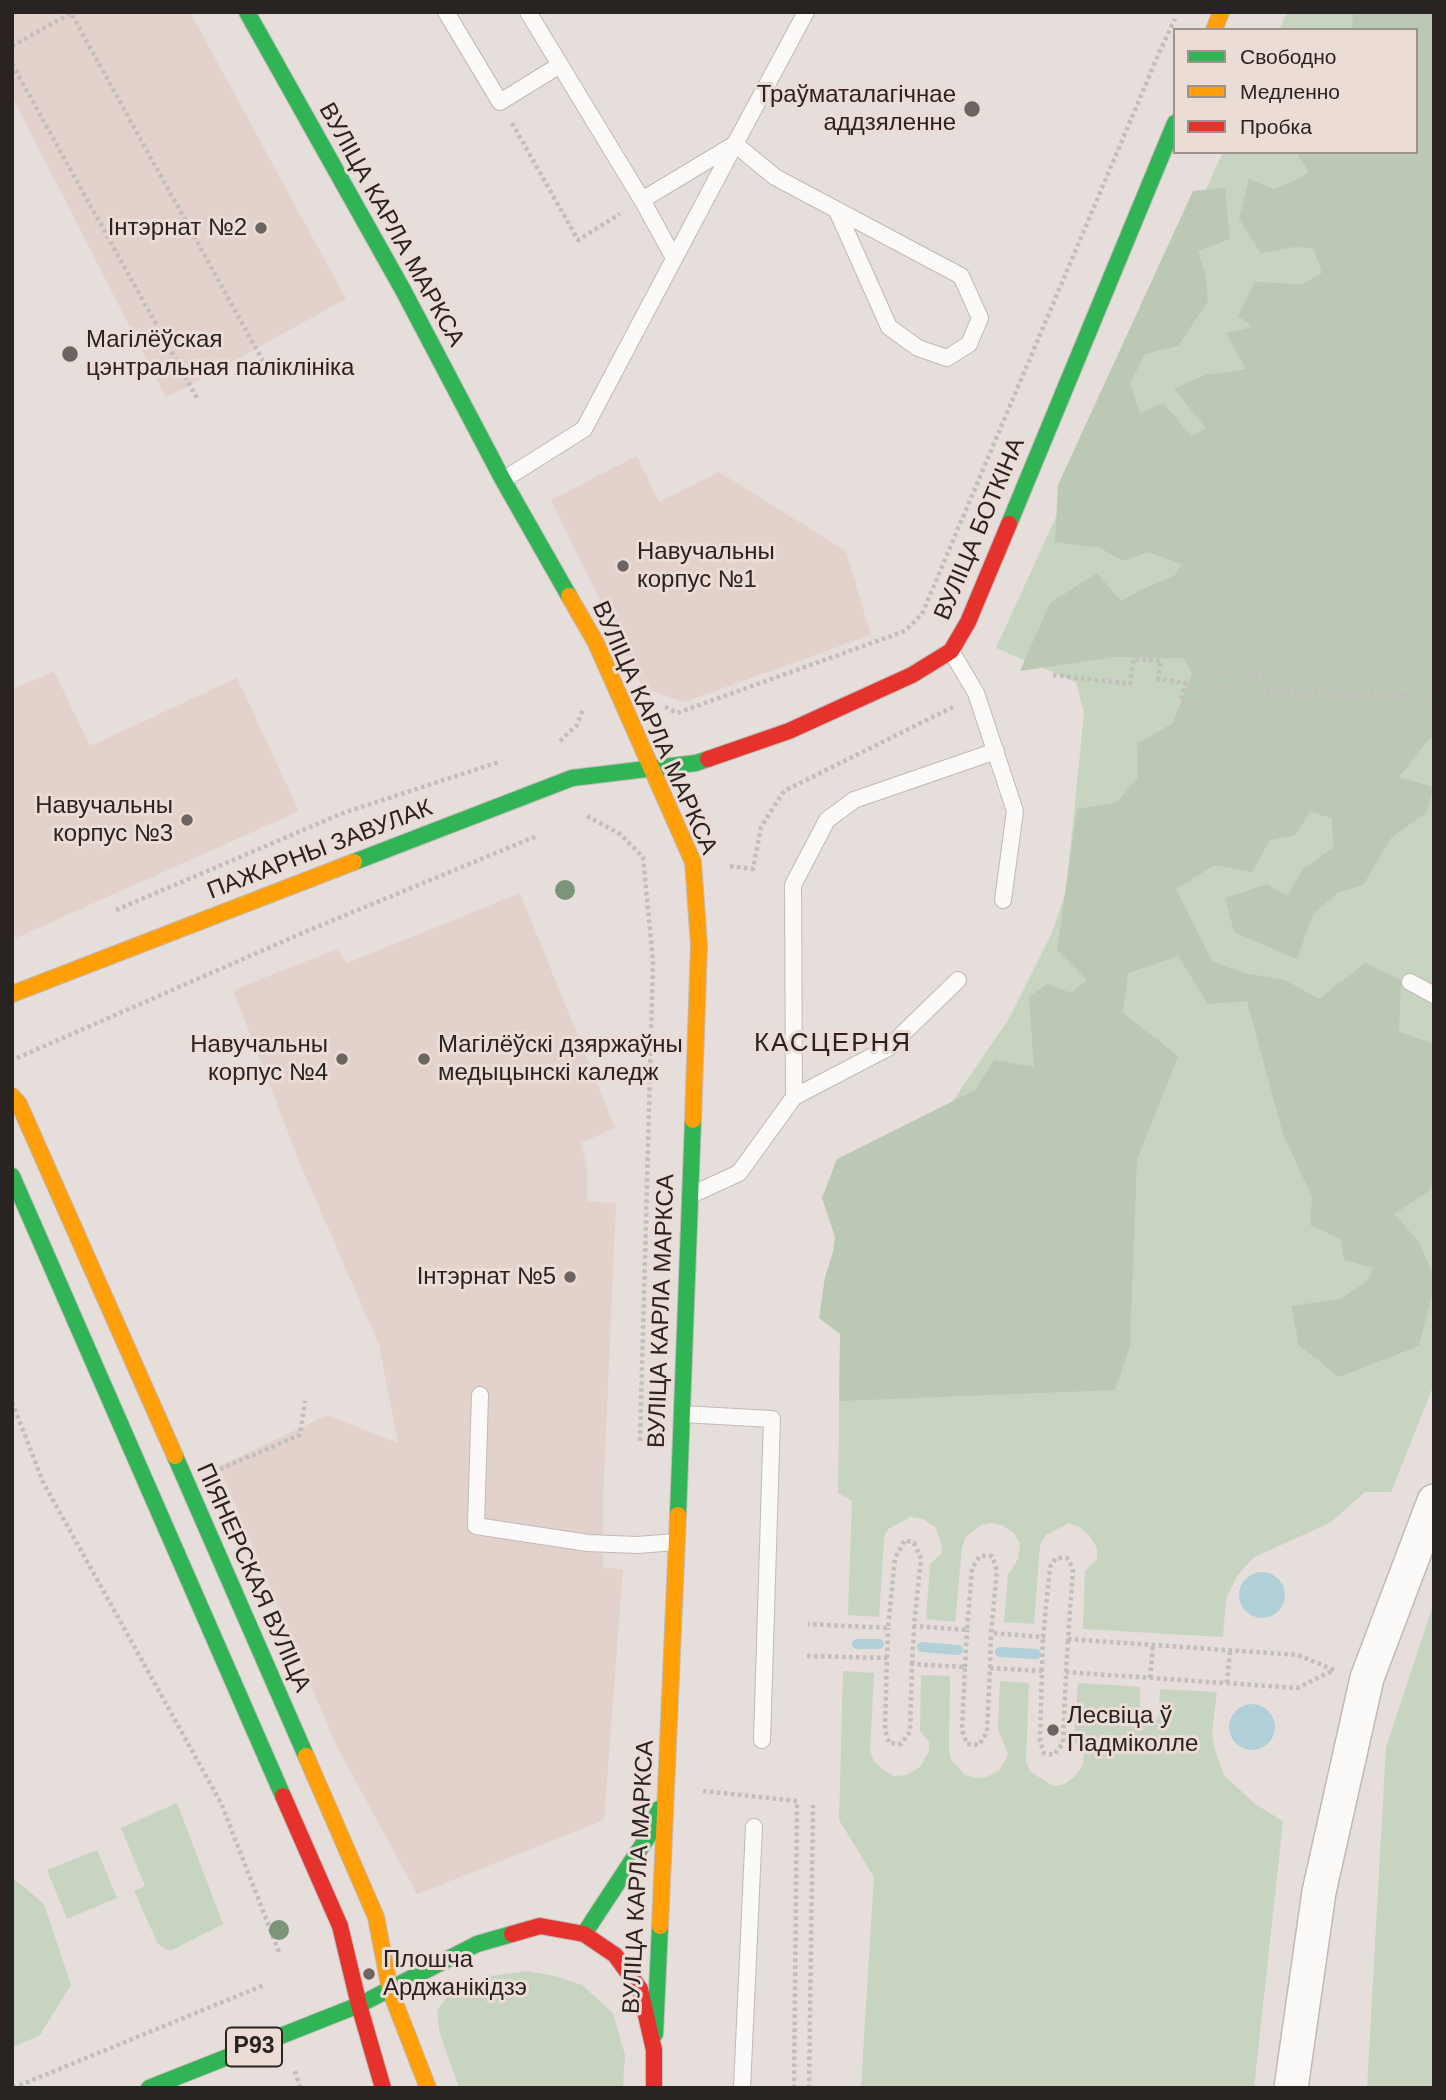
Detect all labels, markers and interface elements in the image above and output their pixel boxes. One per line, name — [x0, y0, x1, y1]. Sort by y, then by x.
legend — [1173, 28, 1418, 154]
text: Свободно — [1240, 45, 1337, 68]
text: Медленно — [1240, 80, 1340, 103]
place label: Траўматалагічнае аддзяленне — [757, 81, 956, 137]
street label: ВУЛІЦА КАРЛА МАРКСА — [312, 98, 470, 352]
marker: Траўматалагічнае аддзяленне — [962, 99, 982, 119]
text: Пробка — [1240, 115, 1312, 138]
place label: Інтэрнат №2 — [108, 214, 247, 242]
marker: Інтэрнат №2 — [253, 220, 269, 236]
place label: Магілёўская цэнтральная паліклініка — [86, 326, 354, 382]
marker: Магілёўская цэнтральная паліклініка — [60, 344, 80, 364]
street label: ВУЛІЦА БОТКІНА — [929, 433, 1031, 625]
place label: Навучальны корпус №1 — [637, 538, 775, 594]
marker: Навучальны корпус №1 — [615, 558, 631, 574]
street label: ВУЛІЦА КАРЛА МАРКСА — [585, 597, 723, 859]
place label: Навучальны корпус №3 — [35, 792, 173, 848]
street label: ПАЖАРНЫ ЗАВУЛАК — [203, 794, 437, 906]
marker: Навучальны корпус №3 — [179, 812, 195, 828]
district label: КАСЦЕРНЯ — [755, 1028, 911, 1060]
place label: Навучальны корпус №4 — [190, 1031, 328, 1087]
place label: Магілёўскі дзяржаўны медыцынскі каледж — [438, 1031, 683, 1087]
marker: Навучальны корпус №4 — [334, 1051, 350, 1067]
marker: Магілёўскі дзяржаўны медыцынскі каледж — [416, 1051, 432, 1067]
street label: ВУЛІЦА КАРЛА МАРКСА — [643, 1174, 681, 1448]
place label: Інтэрнат №5 — [417, 1263, 556, 1291]
marker: Інтэрнат №5 — [562, 1269, 578, 1285]
street label: ПІЯНЕРСКАЯ ВУЛІЦА — [190, 1459, 316, 1697]
place label: Лесвіца ў Падміколле — [1067, 1702, 1198, 1758]
marker: Лесвіца ў Падміколле — [1045, 1722, 1061, 1738]
street label: ВУЛІЦА КАРЛА МАРКСА — [617, 1739, 661, 2015]
place label: Плошча Арджанікідзэ — [383, 1946, 527, 2002]
marker: Плошча Арджанікідзэ — [361, 1966, 377, 1982]
road number: Р93 — [226, 2028, 282, 2066]

